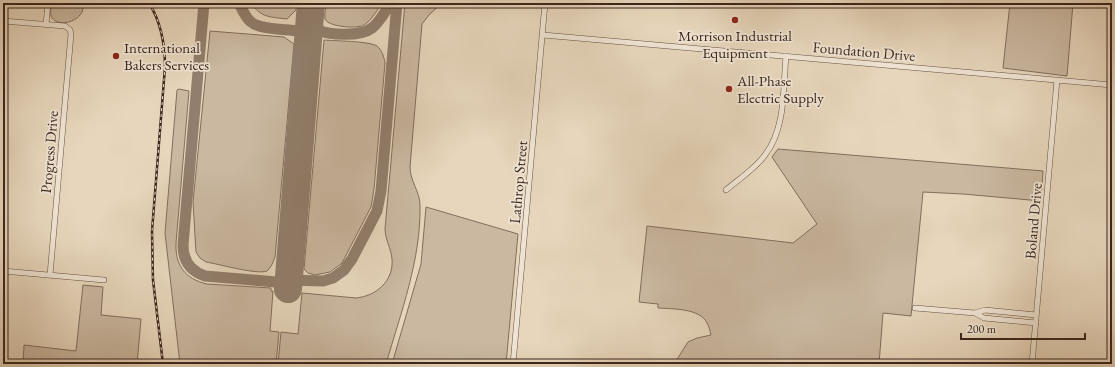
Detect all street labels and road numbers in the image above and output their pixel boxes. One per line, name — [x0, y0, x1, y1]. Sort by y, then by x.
street label: Foundation Drive — [812, 37, 916, 65]
street label: Progress Drive — [36, 110, 62, 194]
street label: Lathrop Street — [505, 139, 531, 224]
street label: Boland Drive — [1020, 182, 1046, 260]

